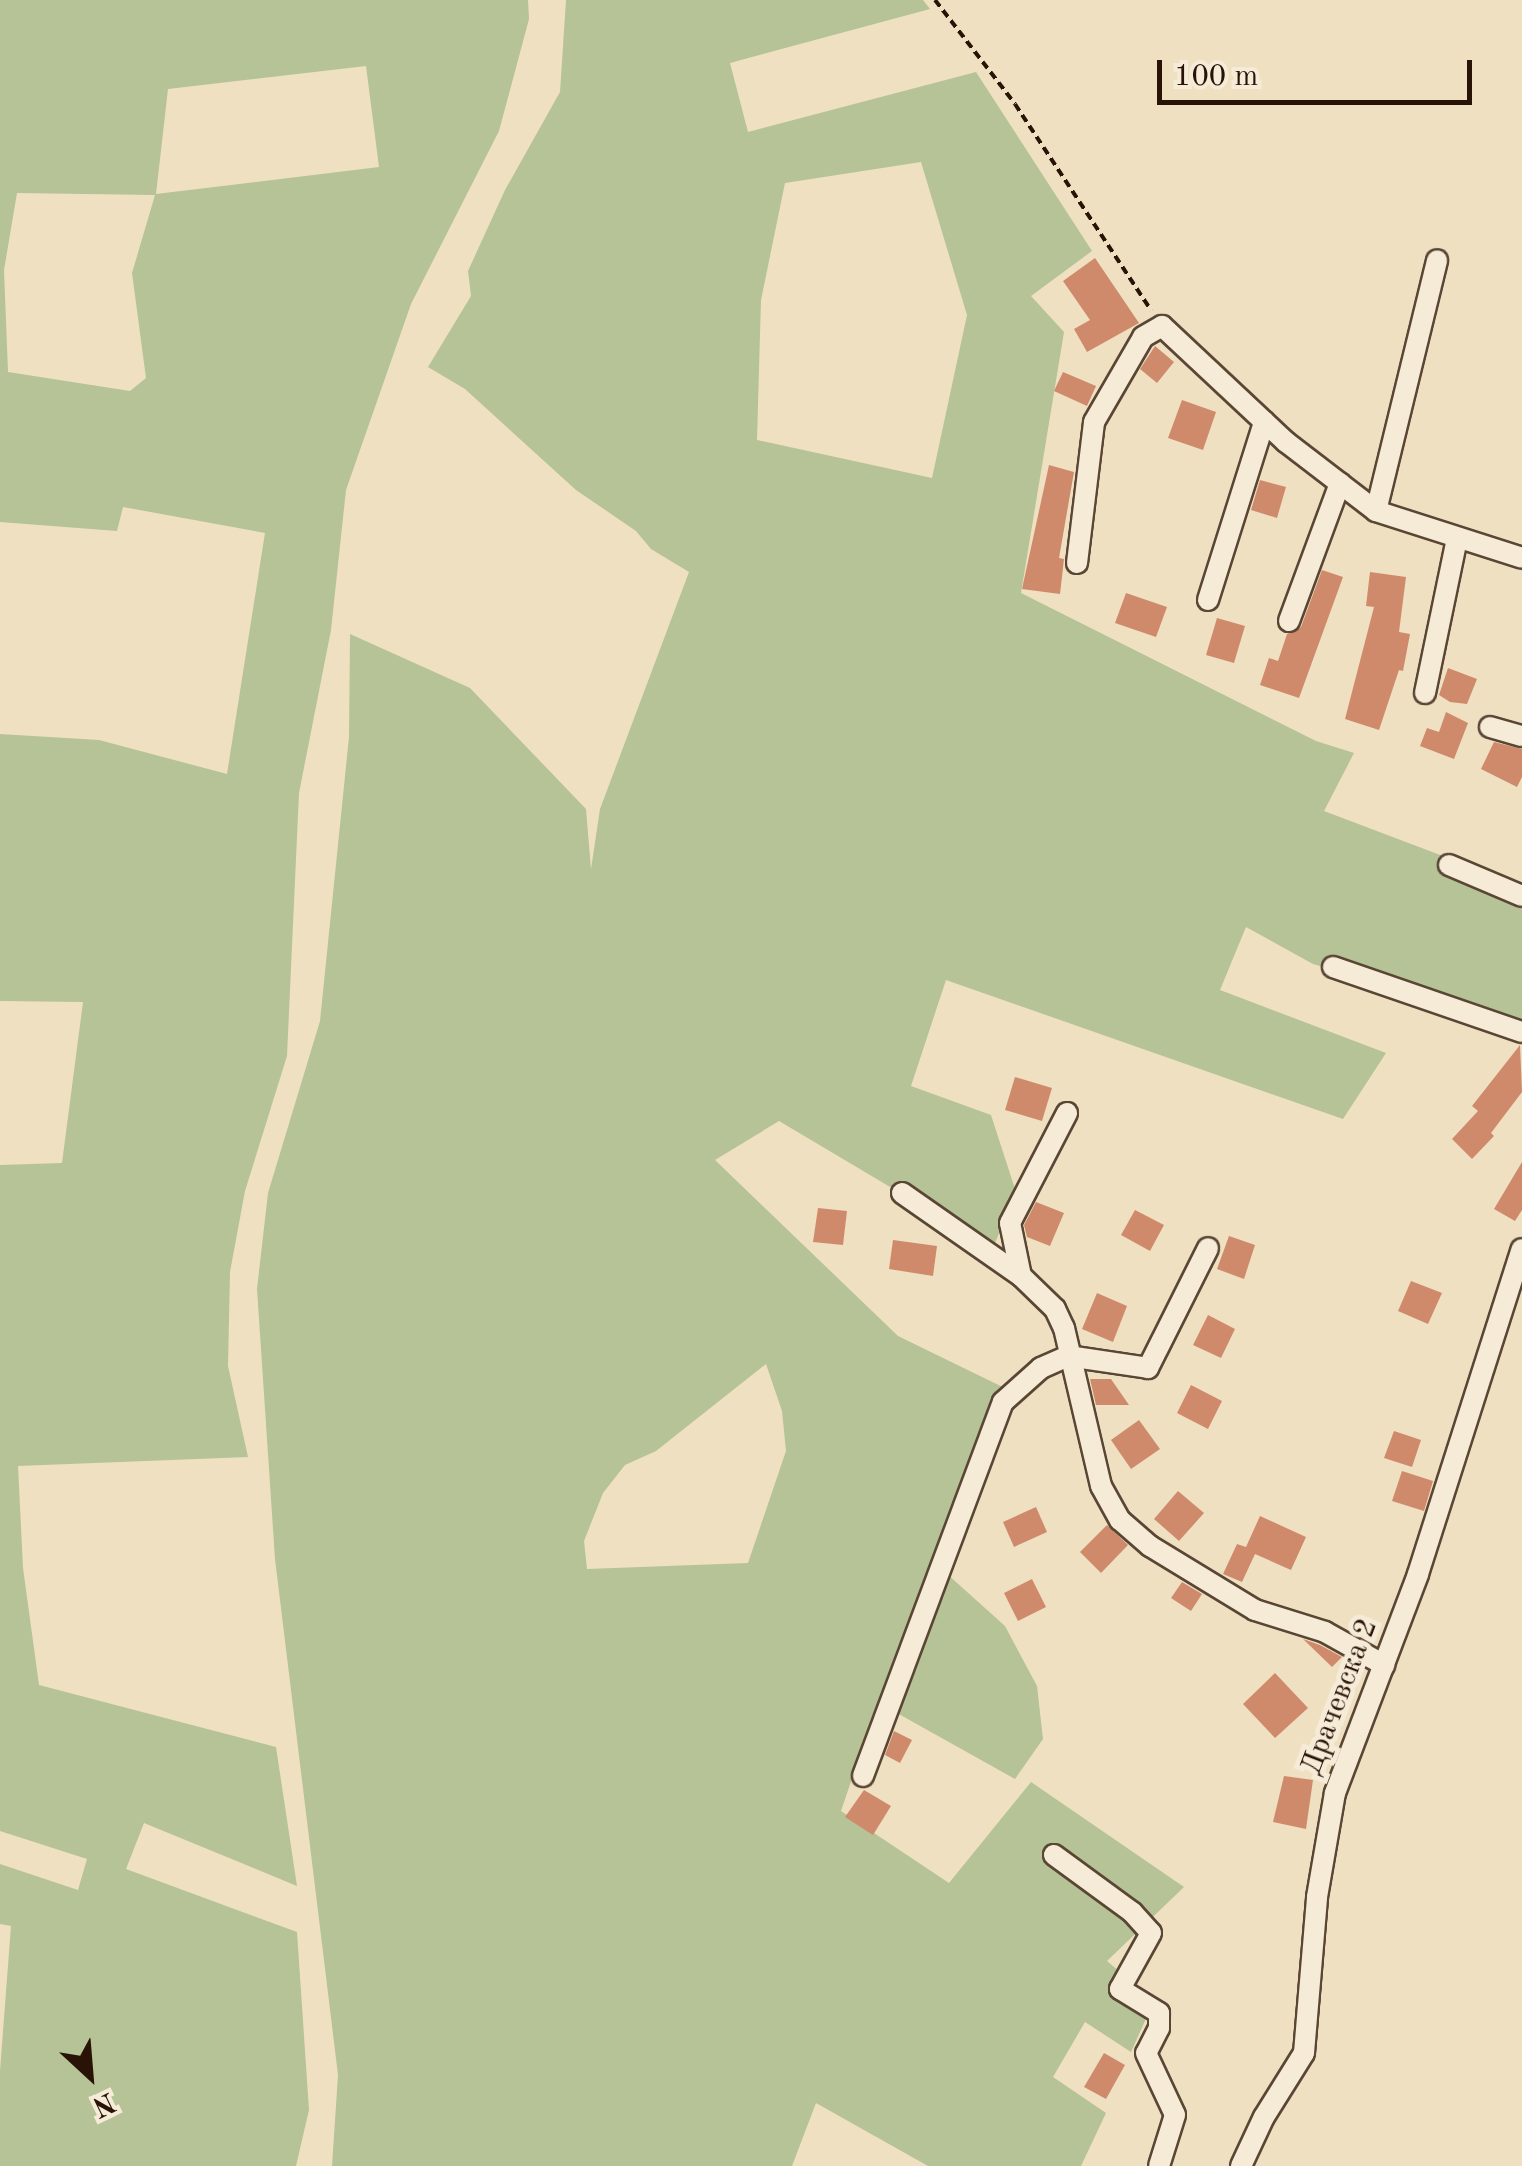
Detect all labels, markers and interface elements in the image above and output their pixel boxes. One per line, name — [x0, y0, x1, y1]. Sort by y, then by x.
scale bar — [1162, 40, 1477, 102]
text: 100 m — [1174, 62, 1258, 92]
street label: Драчевска 2 — [1294, 1614, 1386, 1780]
north arrow — [40, 2026, 140, 2126]
text: N — [87, 2086, 119, 2120]

